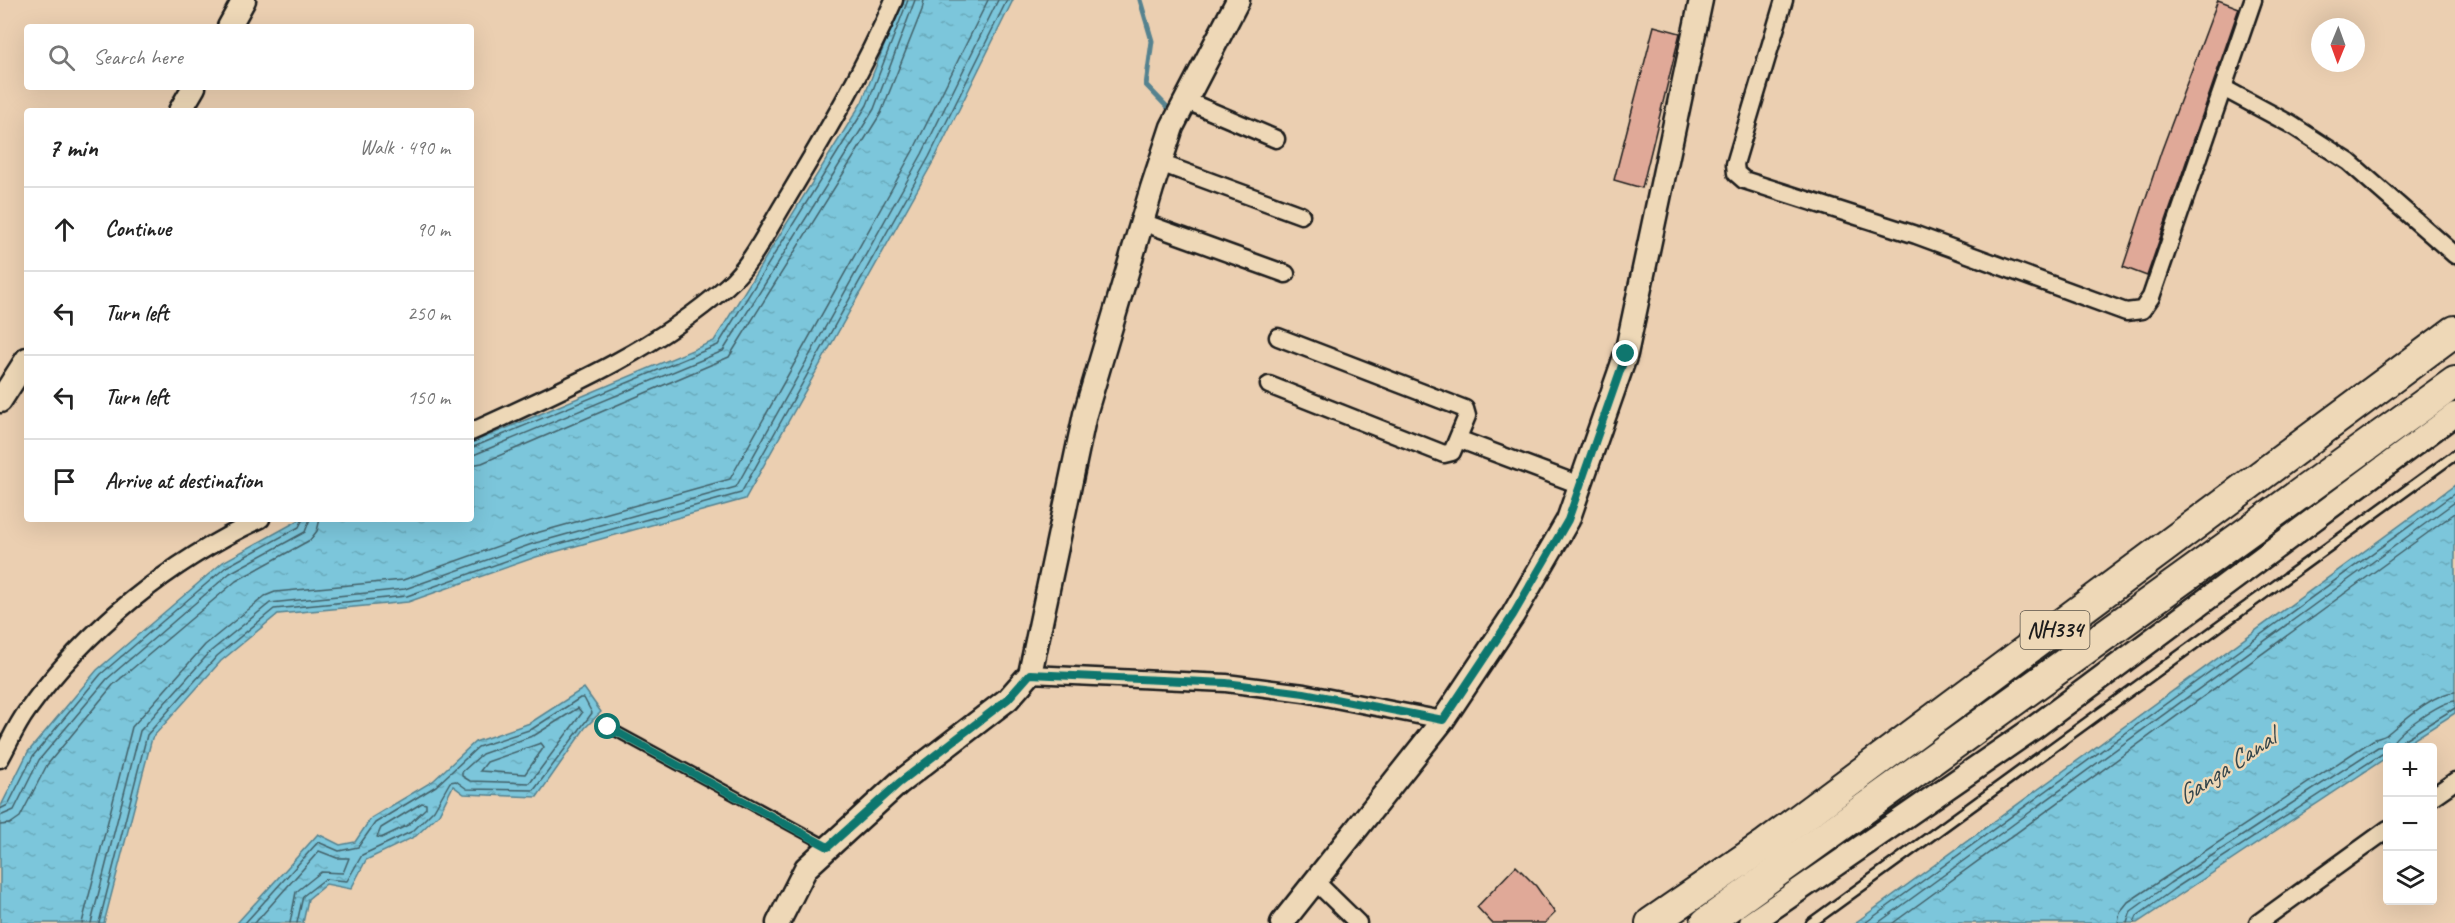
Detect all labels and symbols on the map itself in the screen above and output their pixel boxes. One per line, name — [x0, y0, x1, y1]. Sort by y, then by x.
north arrow — [2311, 18, 2365, 72]
route end — [1612, 340, 1638, 366]
road number: NH334 — [2020, 611, 2090, 649]
route start — [594, 713, 620, 739]
water label: Ganga Canal — [2170, 717, 2289, 812]

